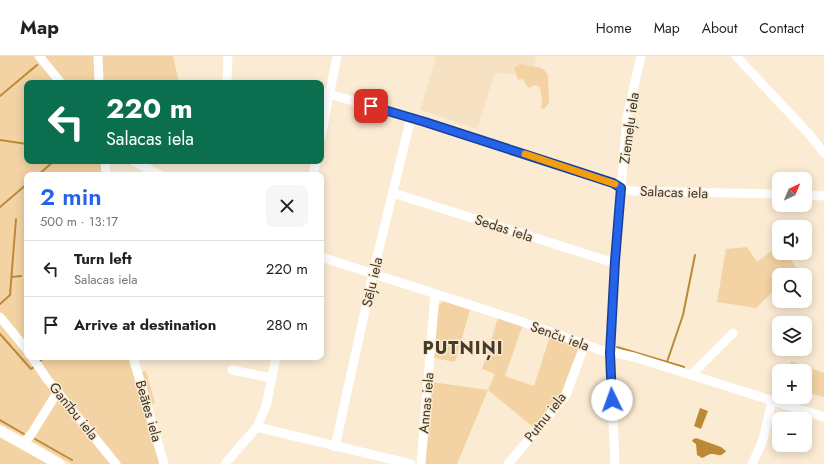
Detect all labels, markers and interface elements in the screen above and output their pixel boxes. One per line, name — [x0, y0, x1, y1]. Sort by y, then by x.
text: Map — [20, 14, 59, 41]
text: Home — [596, 18, 632, 38]
text: Map — [654, 18, 680, 38]
text: About — [702, 18, 737, 38]
text: Contact — [759, 18, 804, 38]
text: 220 m — [106, 88, 193, 129]
pin — [354, 89, 388, 123]
street label: Ziemeļu iela — [614, 91, 645, 165]
icon: arrive — [360, 95, 382, 117]
icon: left — [40, 96, 92, 148]
text: Salacas iela — [106, 126, 194, 152]
north arrow — [772, 172, 812, 212]
map controls — [772, 172, 812, 452]
text: 2 min — [40, 179, 102, 214]
street label: Salacas iela — [639, 181, 709, 203]
button: close — [266, 185, 308, 227]
street label: Sedas iela — [472, 209, 536, 247]
text: 500 m · 13:17 — [40, 212, 118, 231]
button: sound — [772, 220, 812, 260]
text: Turn left — [74, 248, 132, 270]
street label: Sēļu iela — [357, 255, 388, 309]
icon: left — [40, 258, 62, 280]
text: 220 m — [266, 258, 308, 280]
button: search — [772, 268, 812, 308]
text: Salacas iela — [74, 270, 138, 289]
icon: arrive — [40, 314, 62, 336]
text: Arrive at destination — [74, 314, 216, 336]
text: 280 m — [266, 314, 308, 336]
street label: Senču iela — [528, 316, 592, 356]
button: layers — [772, 316, 812, 356]
district label: PUTNIŅI — [422, 335, 504, 361]
button: + — [772, 364, 812, 404]
street label: Annas iela — [413, 372, 439, 434]
street label: Ganību iela — [45, 378, 103, 444]
street label: Beātes iela — [131, 378, 167, 444]
position arrow — [591, 379, 633, 421]
street label: Putnu iela — [519, 388, 571, 446]
button: − — [772, 412, 812, 452]

